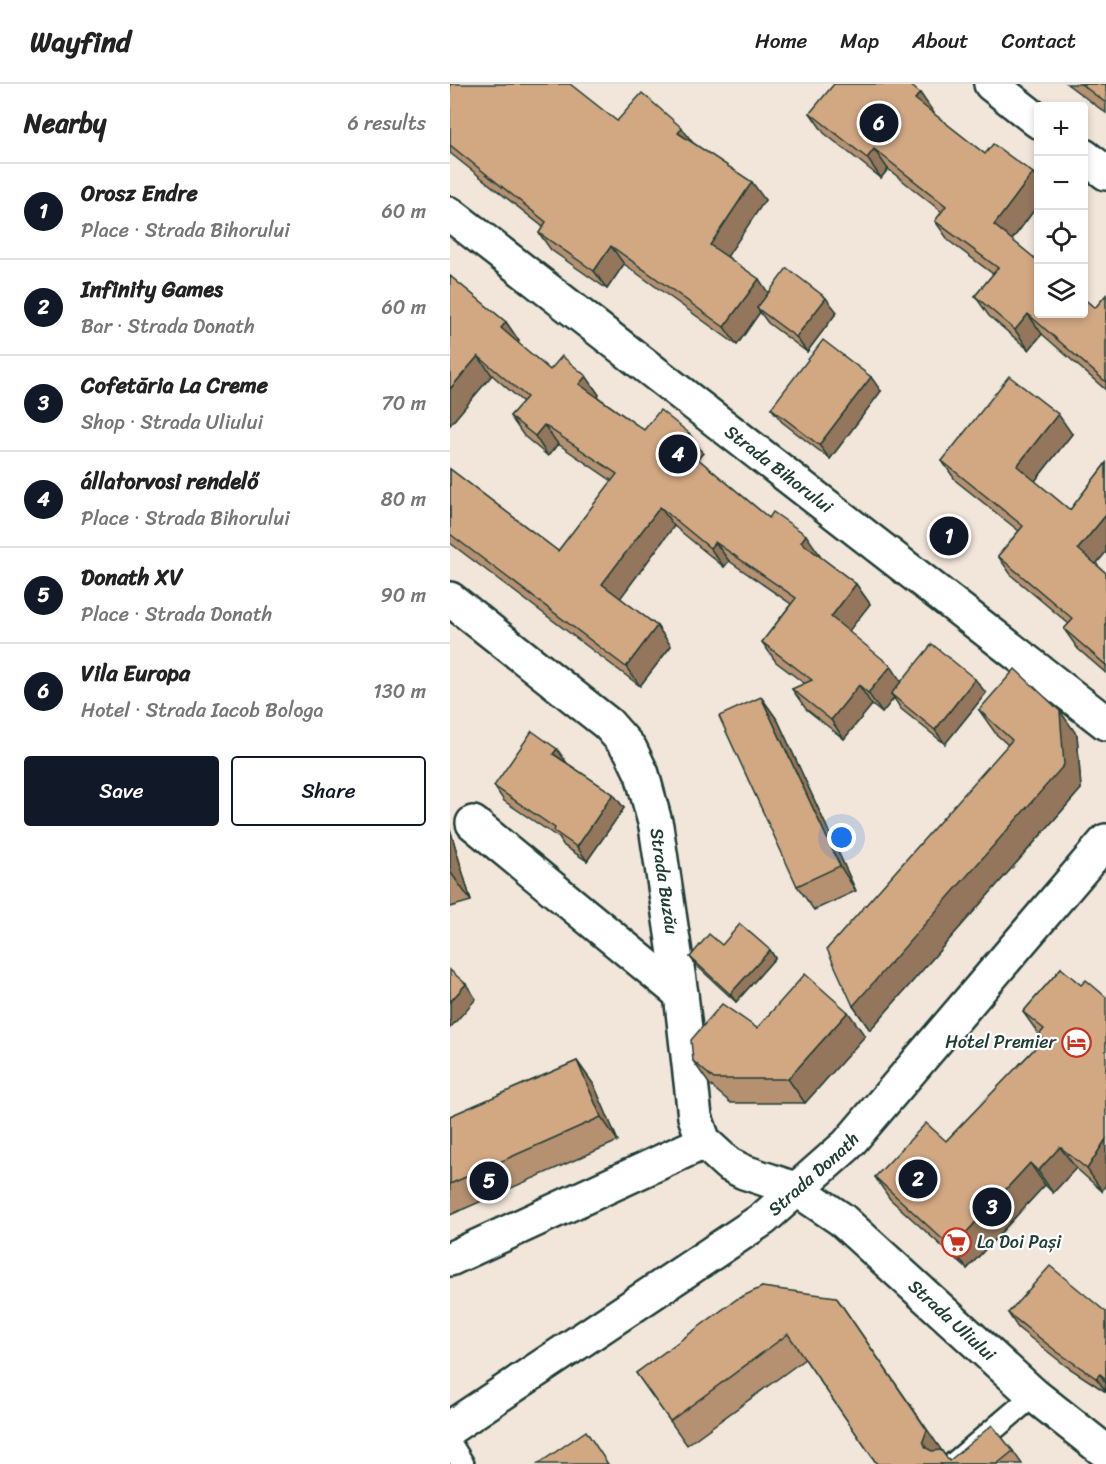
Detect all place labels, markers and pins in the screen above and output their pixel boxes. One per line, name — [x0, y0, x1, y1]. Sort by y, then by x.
pin: 6 — [860, 100, 898, 146]
pin: 4 — [658, 432, 698, 476]
pin: 1 — [930, 514, 968, 558]
place label: Hotel Premier — [945, 1026, 1058, 1058]
hotel icon: Hotel Premier — [1061, 1026, 1093, 1058]
pin: 2 — [898, 1156, 938, 1202]
pin: 5 — [470, 1158, 508, 1204]
pin: 3 — [972, 1184, 1012, 1230]
supermarket icon: La Doi Pași — [940, 1226, 972, 1258]
place label: La Doi Pași — [977, 1226, 1062, 1258]

